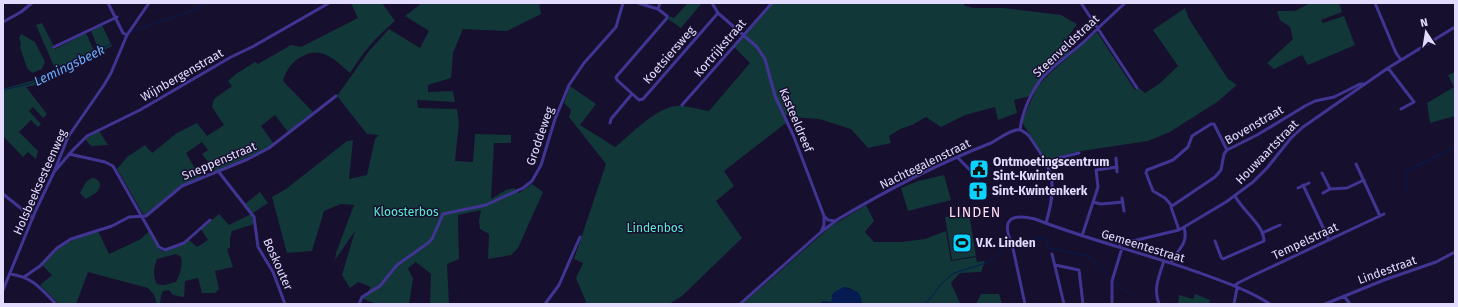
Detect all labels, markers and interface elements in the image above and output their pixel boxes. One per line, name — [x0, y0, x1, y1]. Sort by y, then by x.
street label: Steenveldstraat — [1030, 11, 1102, 80]
north arrow — [1406, 12, 1446, 52]
street label: Kortrijkstraat — [691, 16, 749, 80]
text: N — [1419, 16, 1429, 30]
street label: Koetsiersweg — [640, 23, 698, 87]
water label: Lemingsbeek — [32, 42, 107, 89]
street label: Wijnbergenstraat — [138, 45, 226, 104]
street label: Kasteeldreef — [776, 86, 816, 155]
street label: Bovenstraat — [1222, 102, 1286, 147]
street label: Groddeweg — [523, 104, 557, 167]
street label: Houwaartstraat — [1233, 116, 1302, 187]
street label: Holsbeeksesteenweg — [10, 126, 70, 237]
street label: Nachtegalenstraat — [877, 136, 973, 192]
street label: Sneppenstraat — [180, 139, 259, 183]
place label: Ontmoetingscentrum Sint-Kwinten — [993, 155, 1109, 183]
public building icon: Ontmoetingscentrum Sint-Kwinten — [968, 158, 990, 180]
church icon: Sint-Kwintenkerk — [967, 180, 989, 202]
place label: Sint-Kwintenkerk — [992, 184, 1088, 198]
district label: LINDEN — [949, 204, 1001, 221]
park label: Kloosterbos — [373, 205, 439, 219]
street label: Tempelstraat — [1270, 219, 1341, 262]
park label: Lindenbos — [627, 221, 684, 235]
street label: Gemeentestraat — [1100, 227, 1187, 266]
sports icon: V.K. Linden — [951, 232, 973, 254]
street label: Boskouter — [260, 236, 296, 292]
place label: V.K. Linden — [975, 236, 1036, 250]
street label: Lindestraat — [1356, 253, 1419, 287]

